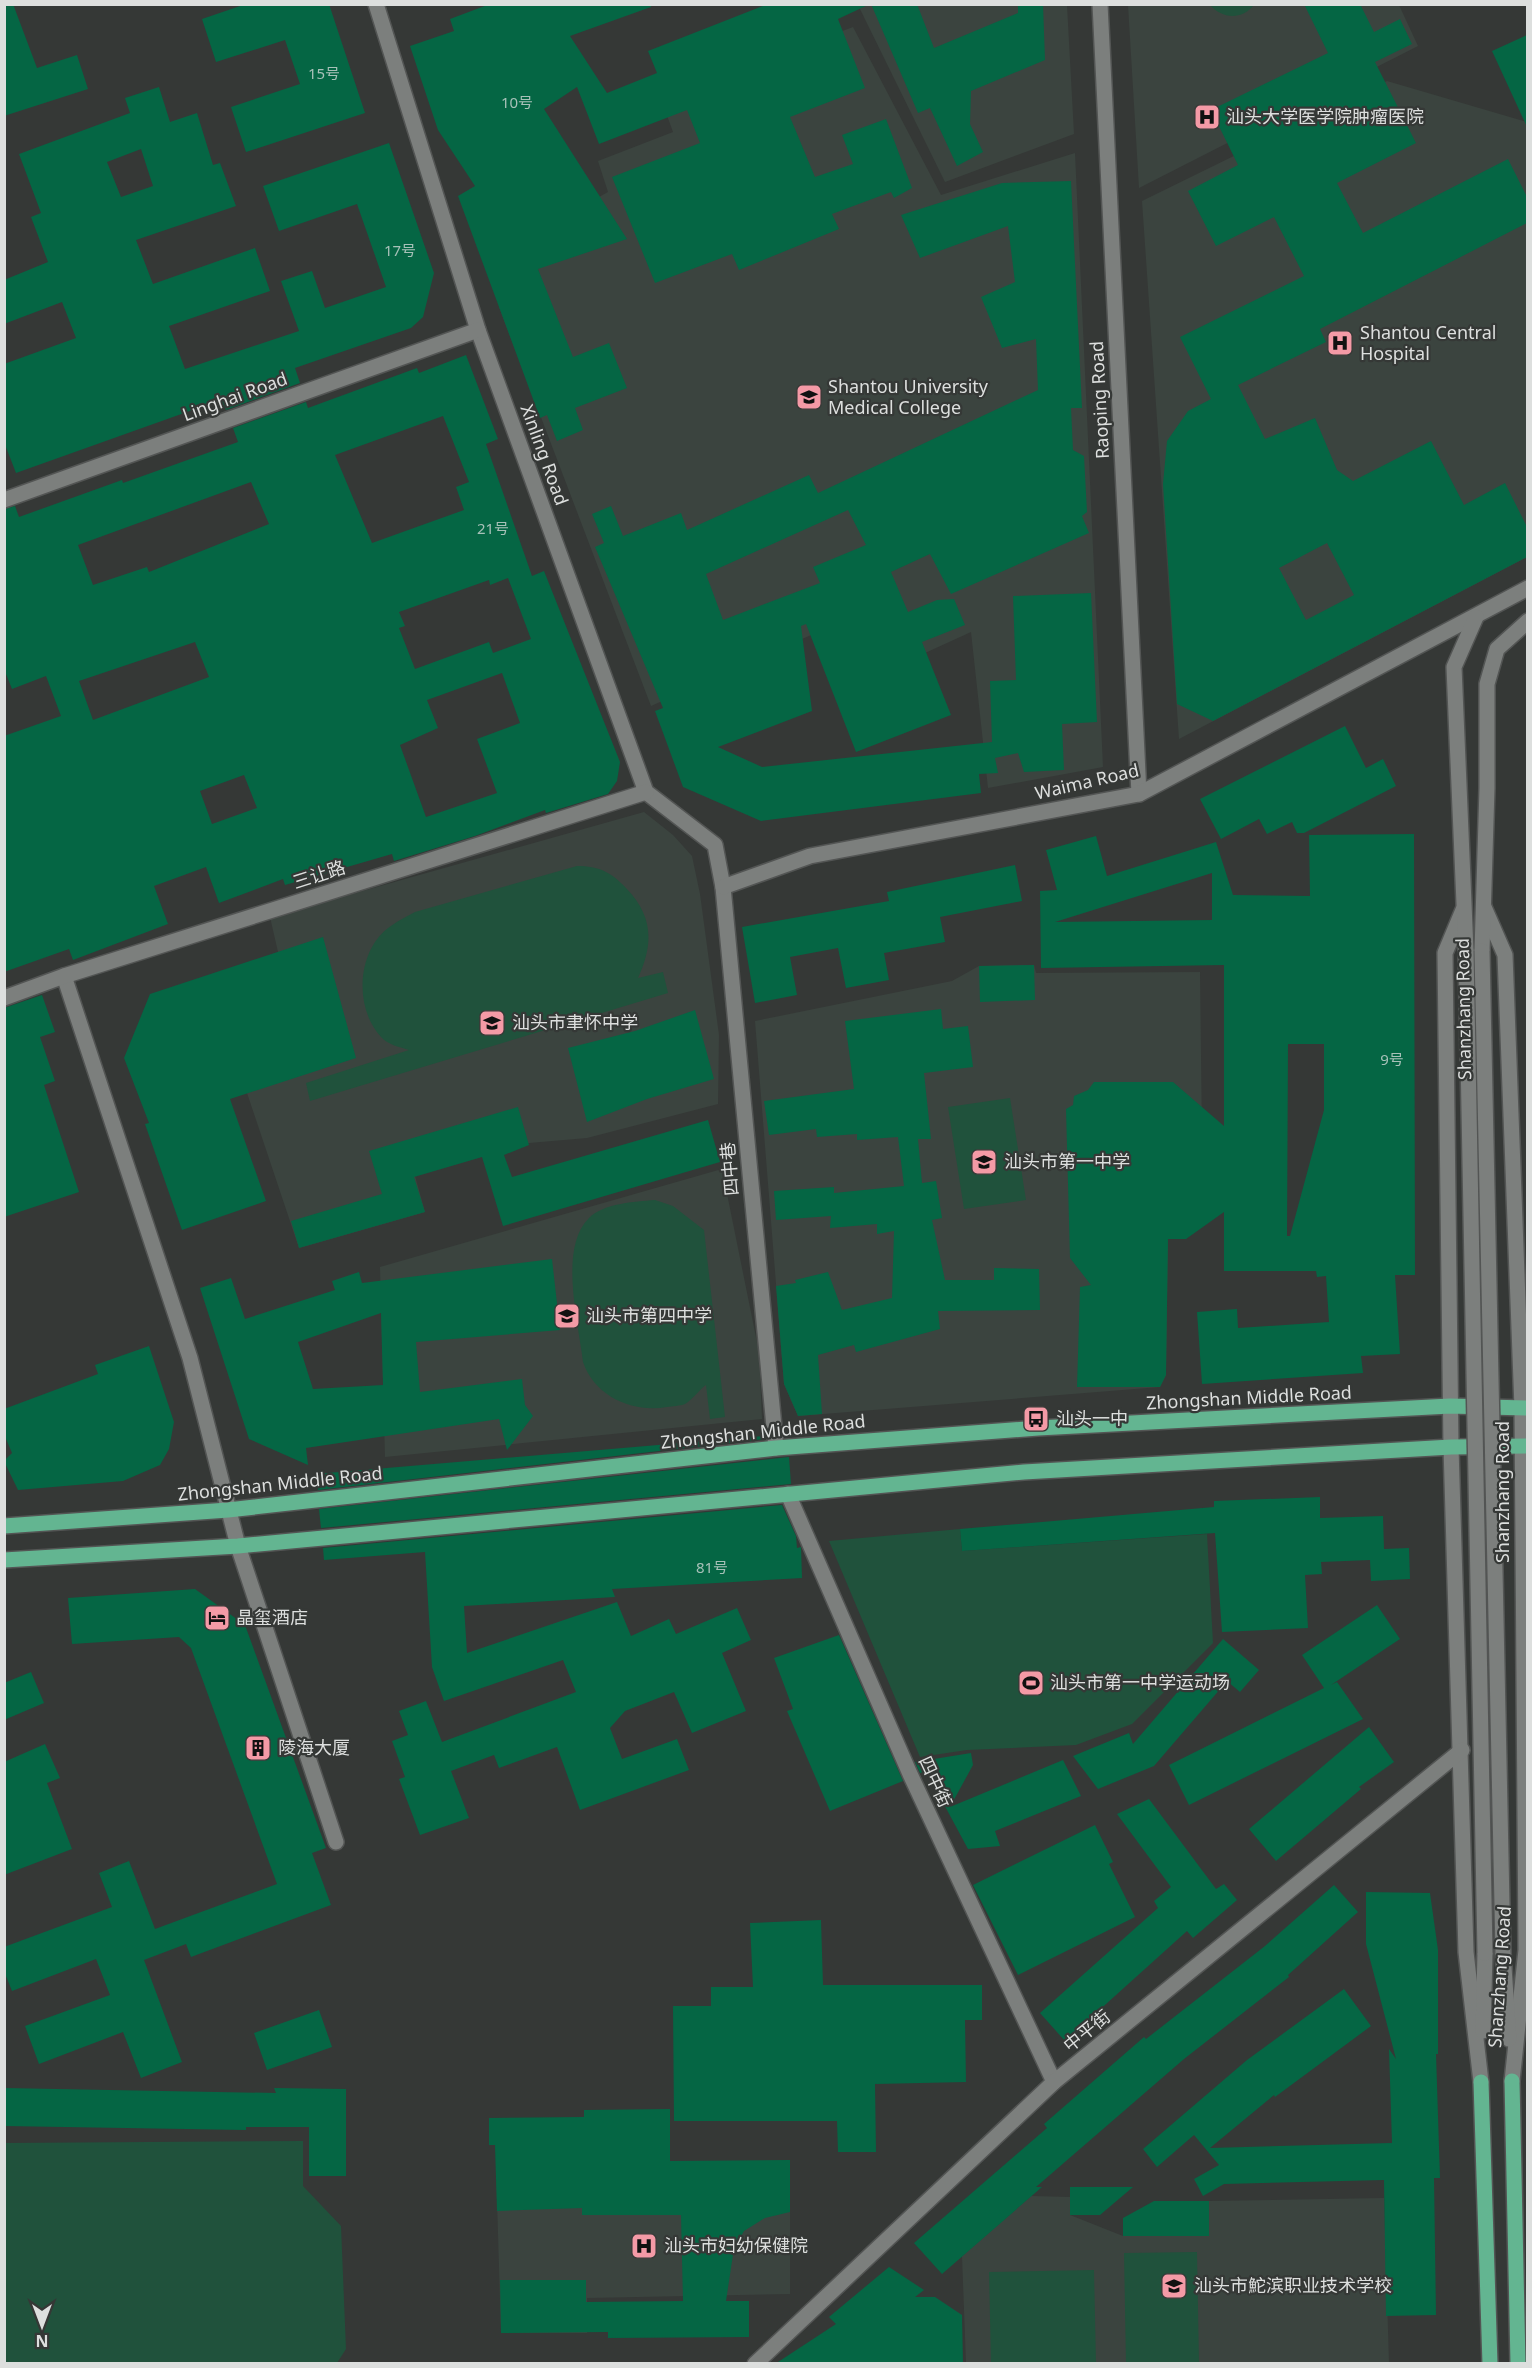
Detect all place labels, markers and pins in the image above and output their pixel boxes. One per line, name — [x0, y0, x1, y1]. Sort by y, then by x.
hospital icon: 汕头大学医学院肿瘤医院 — [1192, 102, 1222, 132]
place label: 汕头大学医学院肿瘤医院 — [1226, 104, 1424, 128]
place label: Shantou Central Hospital — [1360, 320, 1496, 365]
hospital icon: Shantou Central Hospital — [1325, 328, 1355, 358]
place label: Shantou University Medical College — [828, 374, 989, 419]
school or university icon: Shantou University Medical College — [794, 382, 824, 412]
school or university icon: 汕头市聿怀中学 — [477, 1008, 507, 1038]
place label: 汕头市聿怀中学 — [512, 1010, 638, 1034]
school or university icon: 汕头市第一中学 — [969, 1147, 999, 1177]
place label: 汕头市第一中学 — [1004, 1149, 1130, 1173]
school or university icon: 汕头市第四中学 — [552, 1301, 582, 1331]
place label: 汕头市第四中学 — [586, 1303, 712, 1327]
bus stop icon: 汕头一中 — [1021, 1404, 1051, 1434]
place label: 汕头一中 — [1056, 1406, 1128, 1430]
hotel icon: 晶玺酒店 — [202, 1603, 232, 1633]
place label: 晶玺酒店 — [236, 1605, 308, 1629]
sports icon: 汕头市第一中学运动场 — [1016, 1668, 1046, 1698]
place label: 汕头市第一中学运动场 — [1050, 1670, 1230, 1694]
building icon: 陵海大厦 — [243, 1733, 273, 1763]
place label: 陵海大厦 — [278, 1735, 350, 1759]
hospital icon: 汕头市妇幼保健院 — [629, 2231, 659, 2261]
place label: 汕头市妇幼保健院 — [664, 2233, 808, 2257]
school or university icon: 汕头市鮀滨职业技术学校 — [1159, 2271, 1189, 2301]
place label: 汕头市鮀滨职业技术学校 — [1194, 2273, 1392, 2297]

